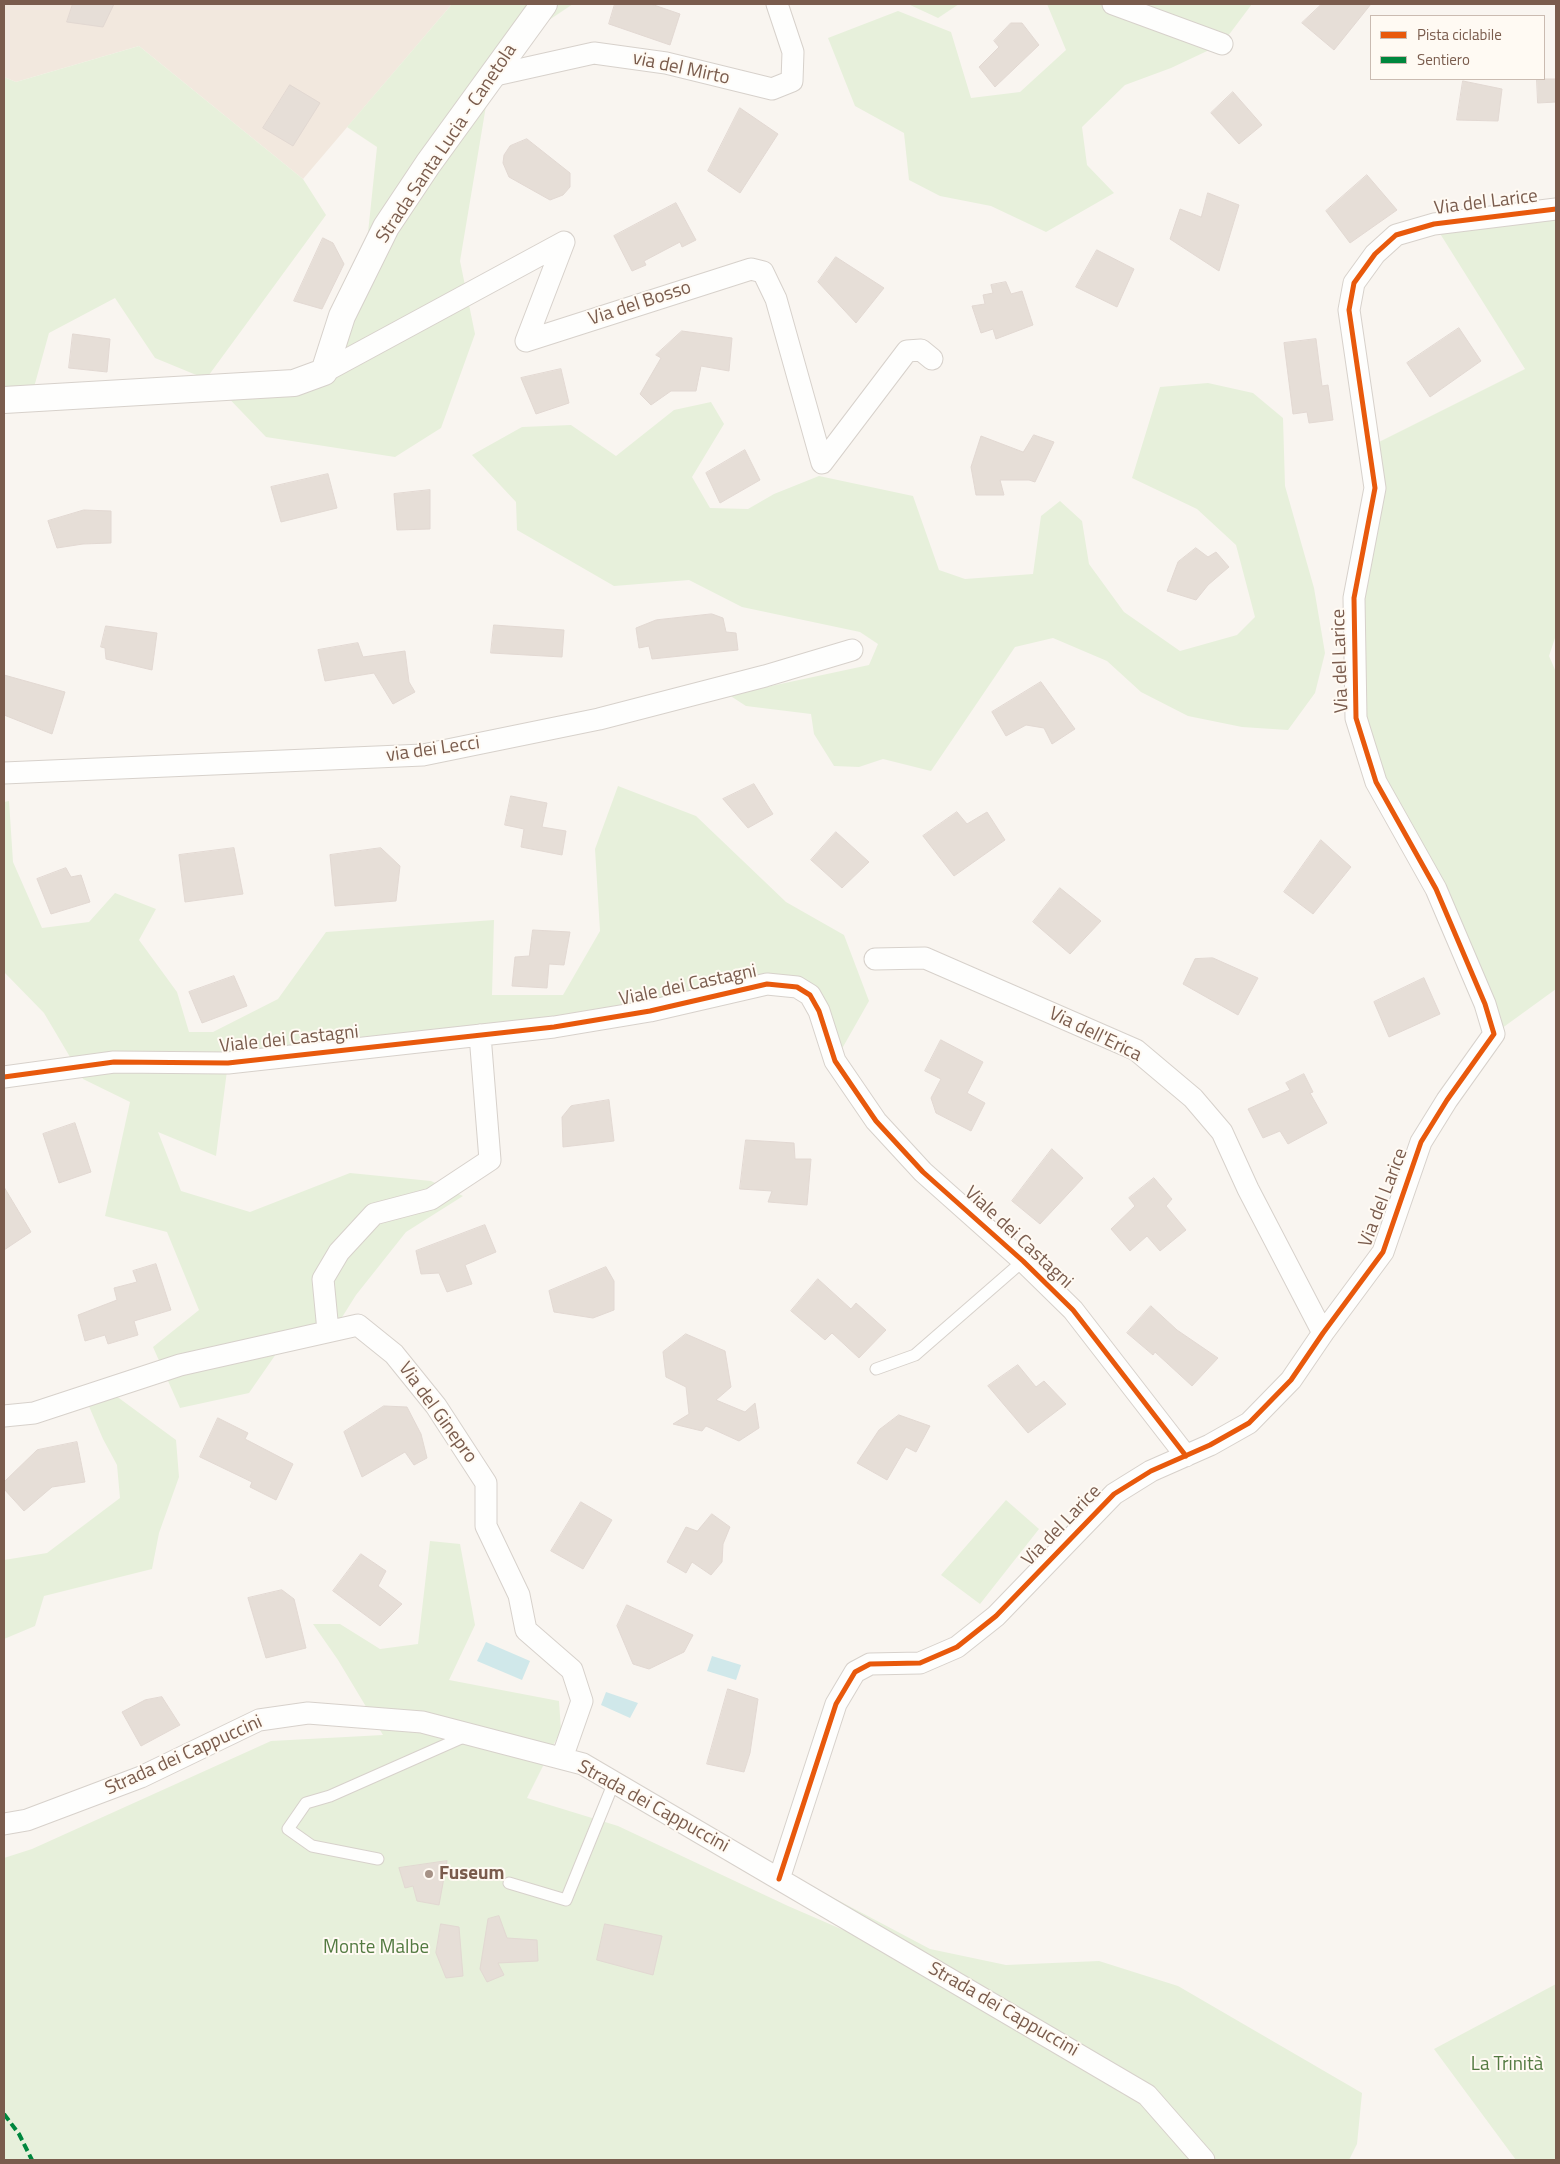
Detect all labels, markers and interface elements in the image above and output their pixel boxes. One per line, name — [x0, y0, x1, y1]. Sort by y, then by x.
legend — [1370, 15, 1545, 80]
text: Pista ciclabile — [1417, 23, 1502, 46]
street label: Strada Santa Lucia - Canetola — [372, 40, 522, 248]
street label: via del Mirto — [630, 48, 732, 90]
text: Sentiero — [1417, 48, 1470, 71]
street label: Via del Larice — [1433, 185, 1539, 221]
street label: Via del Bosso — [586, 277, 694, 331]
street label: Via del Larice — [1328, 609, 1354, 713]
street label: via dei Lecci — [385, 732, 481, 768]
street label: Viale dei Castagni — [617, 960, 759, 1012]
street label: Via dell'Erica — [1045, 1003, 1145, 1067]
street label: Viale dei Castagni — [218, 1021, 360, 1059]
street label: Via del Larice — [1355, 1145, 1413, 1251]
street label: Viale dei Castagni — [959, 1182, 1077, 1294]
street label: Via del Ginepro — [393, 1358, 481, 1468]
street label: Via del Larice — [1018, 1481, 1106, 1571]
street label: Strada dei Cappuccini — [102, 1711, 266, 1801]
street label: Strada dei Cappuccini — [573, 1756, 733, 1858]
place label: Fuseum — [439, 1863, 504, 1885]
marker: Fuseum — [423, 1868, 435, 1880]
park label: Monte Malbe — [323, 1937, 429, 1959]
street label: Strada dei Cappuccini — [924, 1958, 1082, 2062]
park label: La Trinità — [1471, 2054, 1543, 2076]

